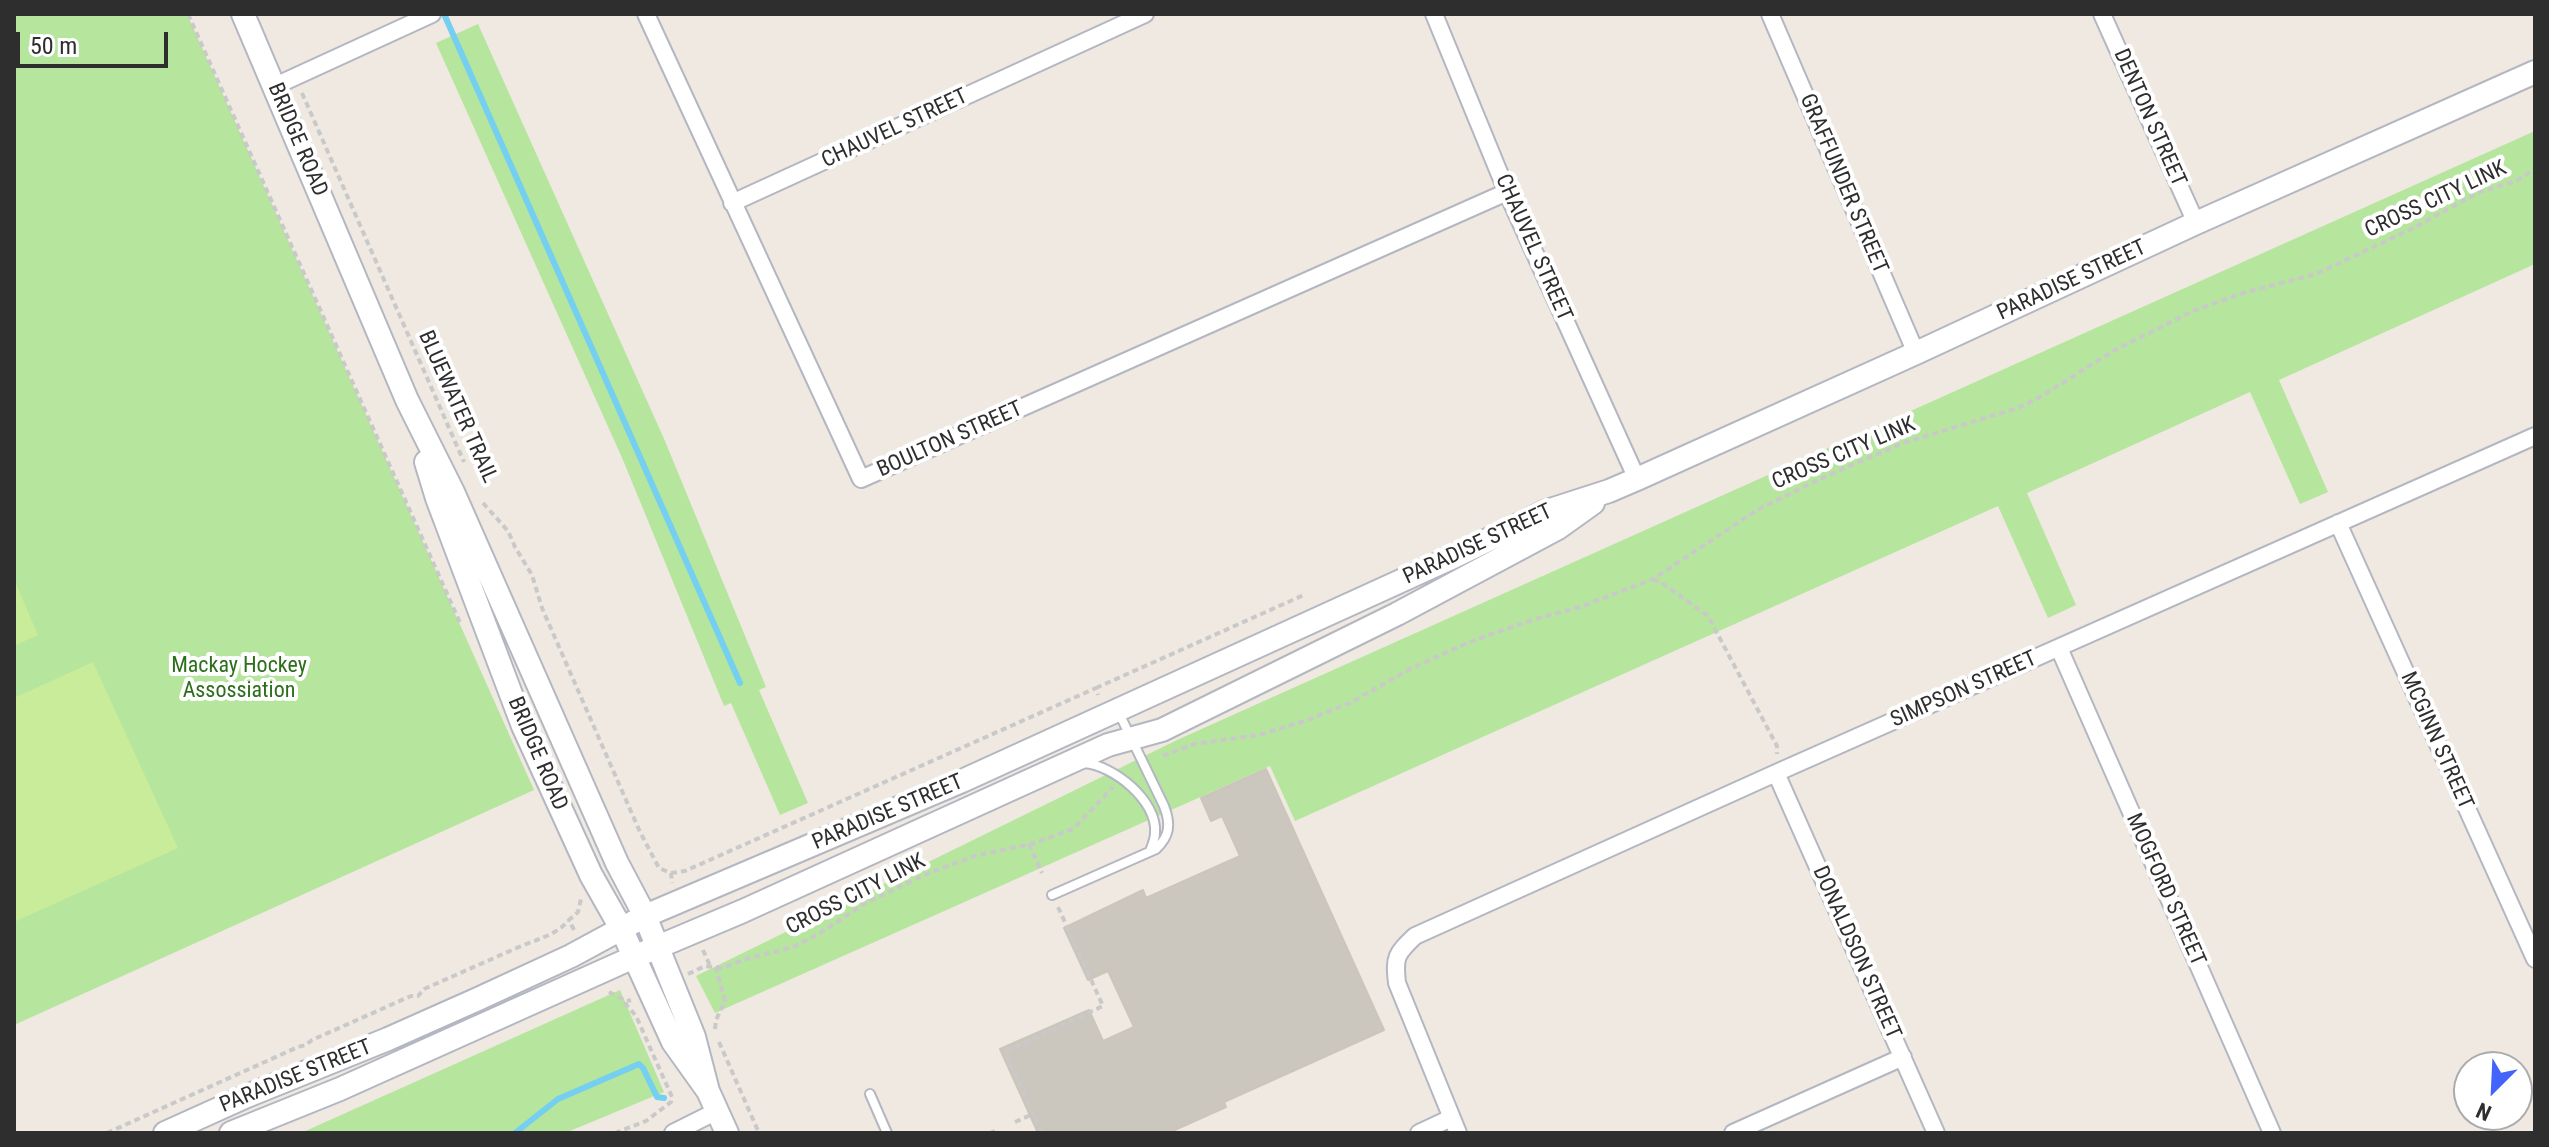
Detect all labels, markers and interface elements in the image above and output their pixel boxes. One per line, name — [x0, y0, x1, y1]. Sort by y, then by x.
scale bar — [20, 16, 172, 66]
text: 50 m — [30, 32, 77, 60]
street label: DENTON STREET — [2107, 45, 2191, 191]
street label: BRIDGE ROAD — [261, 79, 333, 201]
street label: CHAUVEL STREET — [818, 84, 972, 174]
street label: GRAFFUNDER STREET — [1793, 90, 1893, 278]
street label: CROSS CITY LINK — [2361, 156, 2511, 244]
street label: CHAUVEL STREET — [1489, 170, 1577, 326]
street label: PARADISE STREET — [1993, 235, 2151, 327]
street label: BLUEWATER TRAIL — [412, 327, 502, 487]
street label: BOULTON STREET — [873, 396, 1027, 484]
street label: CROSS CITY LINK — [1769, 412, 1919, 496]
street label: PARADISE STREET — [1399, 499, 1557, 591]
street label: SIMPSON STREET — [1887, 646, 2041, 734]
park label: Mackay Hockey Assossiation — [171, 653, 307, 704]
street label: MCGINN STREET — [2394, 668, 2478, 814]
street label: BRIDGE ROAD — [501, 693, 573, 815]
street label: PARADISE STREET — [809, 769, 967, 857]
street label: MOGFORD STREET — [2120, 810, 2210, 970]
street label: CROSS CITY LINK — [782, 849, 930, 941]
street label: DONALDSON STREET — [1806, 862, 1906, 1044]
street label: PARADISE STREET — [216, 1035, 376, 1119]
north arrow — [2453, 1051, 2533, 1131]
text: N — [2473, 1097, 2495, 1126]

